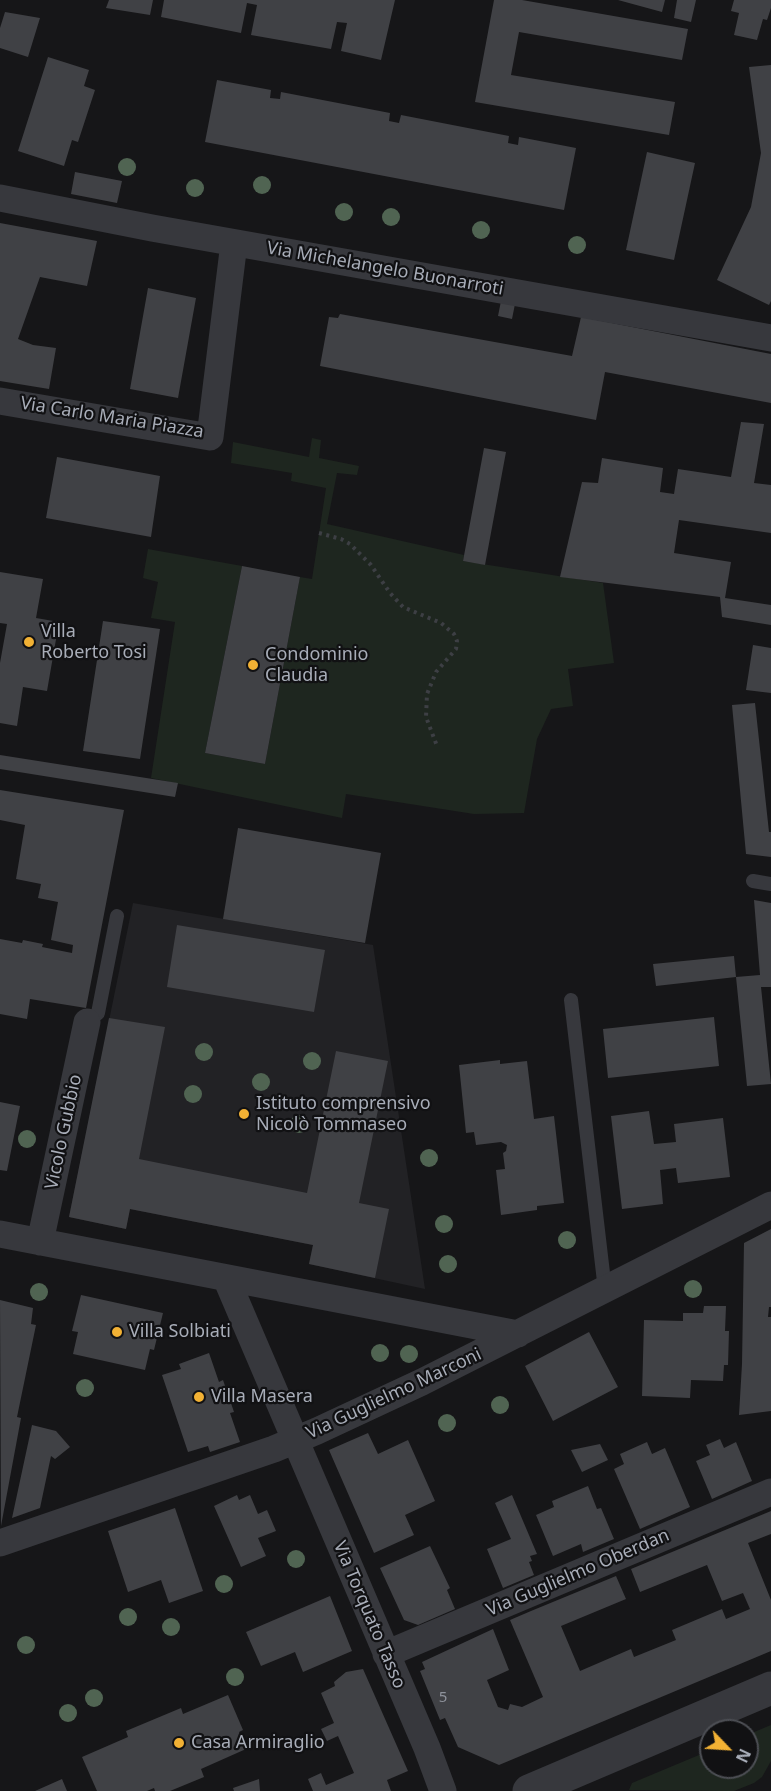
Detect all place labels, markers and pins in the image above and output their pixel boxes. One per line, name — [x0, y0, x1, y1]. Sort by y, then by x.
place label: Villa Roberto Tosi — [41, 621, 147, 664]
marker: Villa Roberto Tosi — [22, 635, 36, 649]
place label: Condominio Claudia — [265, 644, 368, 686]
marker: Condominio Claudia — [246, 658, 260, 672]
place label: Istituto comprensivo Nicolò Tommaseo — [256, 1093, 431, 1136]
marker: Istituto comprensivo Nicolò Tommaseo — [237, 1107, 251, 1121]
place label: Villa Solbiati — [129, 1321, 231, 1343]
marker: Villa Solbiati — [110, 1325, 124, 1339]
place label: Villa Masera — [211, 1386, 313, 1408]
marker: Villa Masera — [192, 1390, 206, 1404]
place label: Casa Armiraglio — [191, 1732, 325, 1754]
marker: Casa Armiraglio — [172, 1736, 186, 1750]

